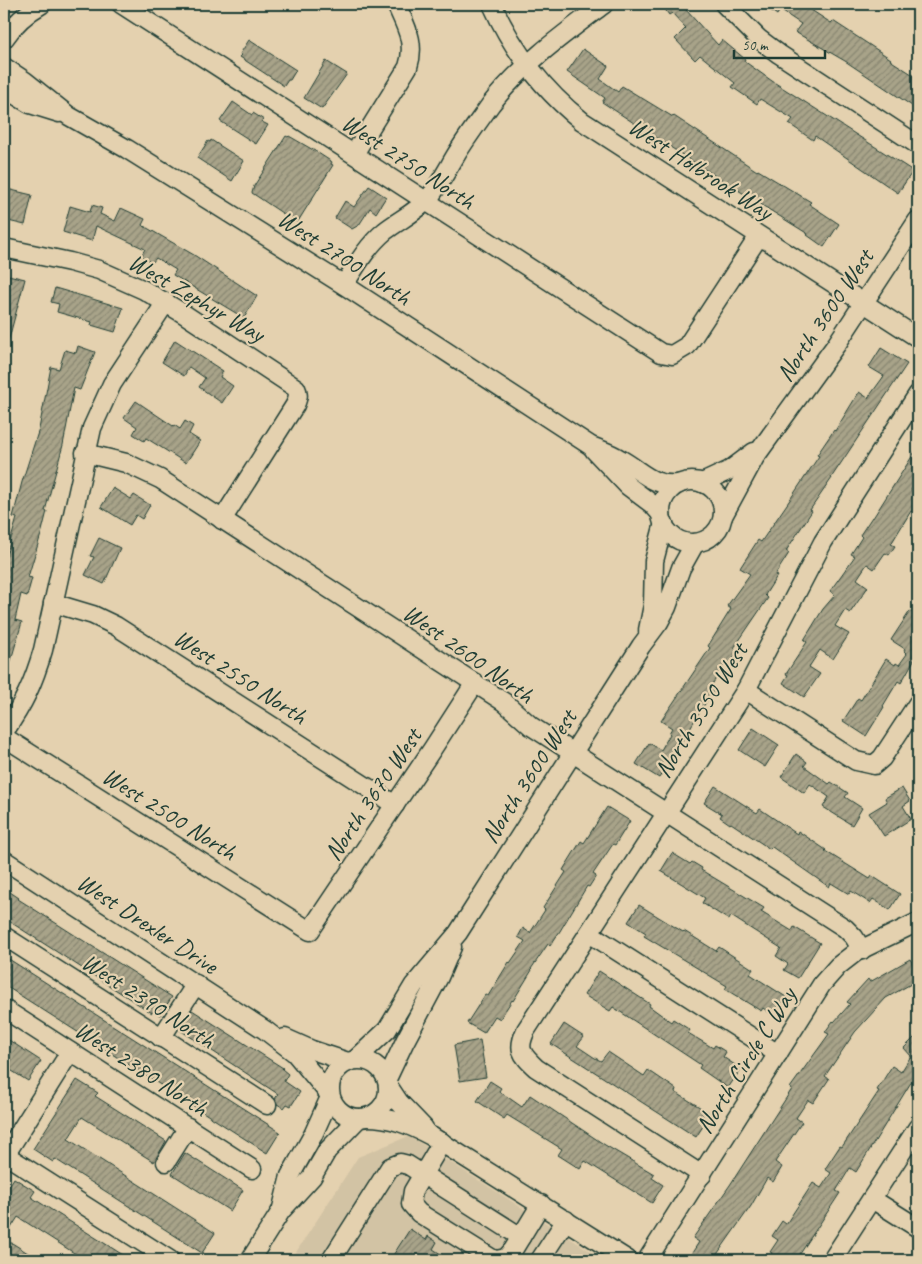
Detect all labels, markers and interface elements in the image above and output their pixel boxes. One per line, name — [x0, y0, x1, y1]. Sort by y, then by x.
scale bar — [734, 28, 826, 60]
text: 50 m — [742, 36, 769, 55]
street label: West 2750 North — [336, 107, 482, 217]
street label: West Holbrook Way — [622, 110, 781, 229]
street label: West 2700 North — [272, 203, 418, 313]
street label: North 3600 West — [769, 241, 882, 388]
street label: West Zephyr Way — [123, 246, 272, 351]
street label: West 2600 North — [397, 597, 541, 711]
street label: West 2550 North — [168, 622, 314, 732]
street label: North 3550 West — [647, 635, 756, 784]
street label: North 3600 West — [474, 702, 585, 849]
street label: North 3670 West — [317, 720, 430, 867]
street label: West 2500 North — [96, 760, 243, 868]
street label: West Drexler Drive — [71, 866, 226, 982]
street label: West 2390 North — [76, 946, 222, 1056]
street label: North Circle C Way — [688, 979, 805, 1139]
street label: West 2380 North — [69, 1014, 215, 1124]

